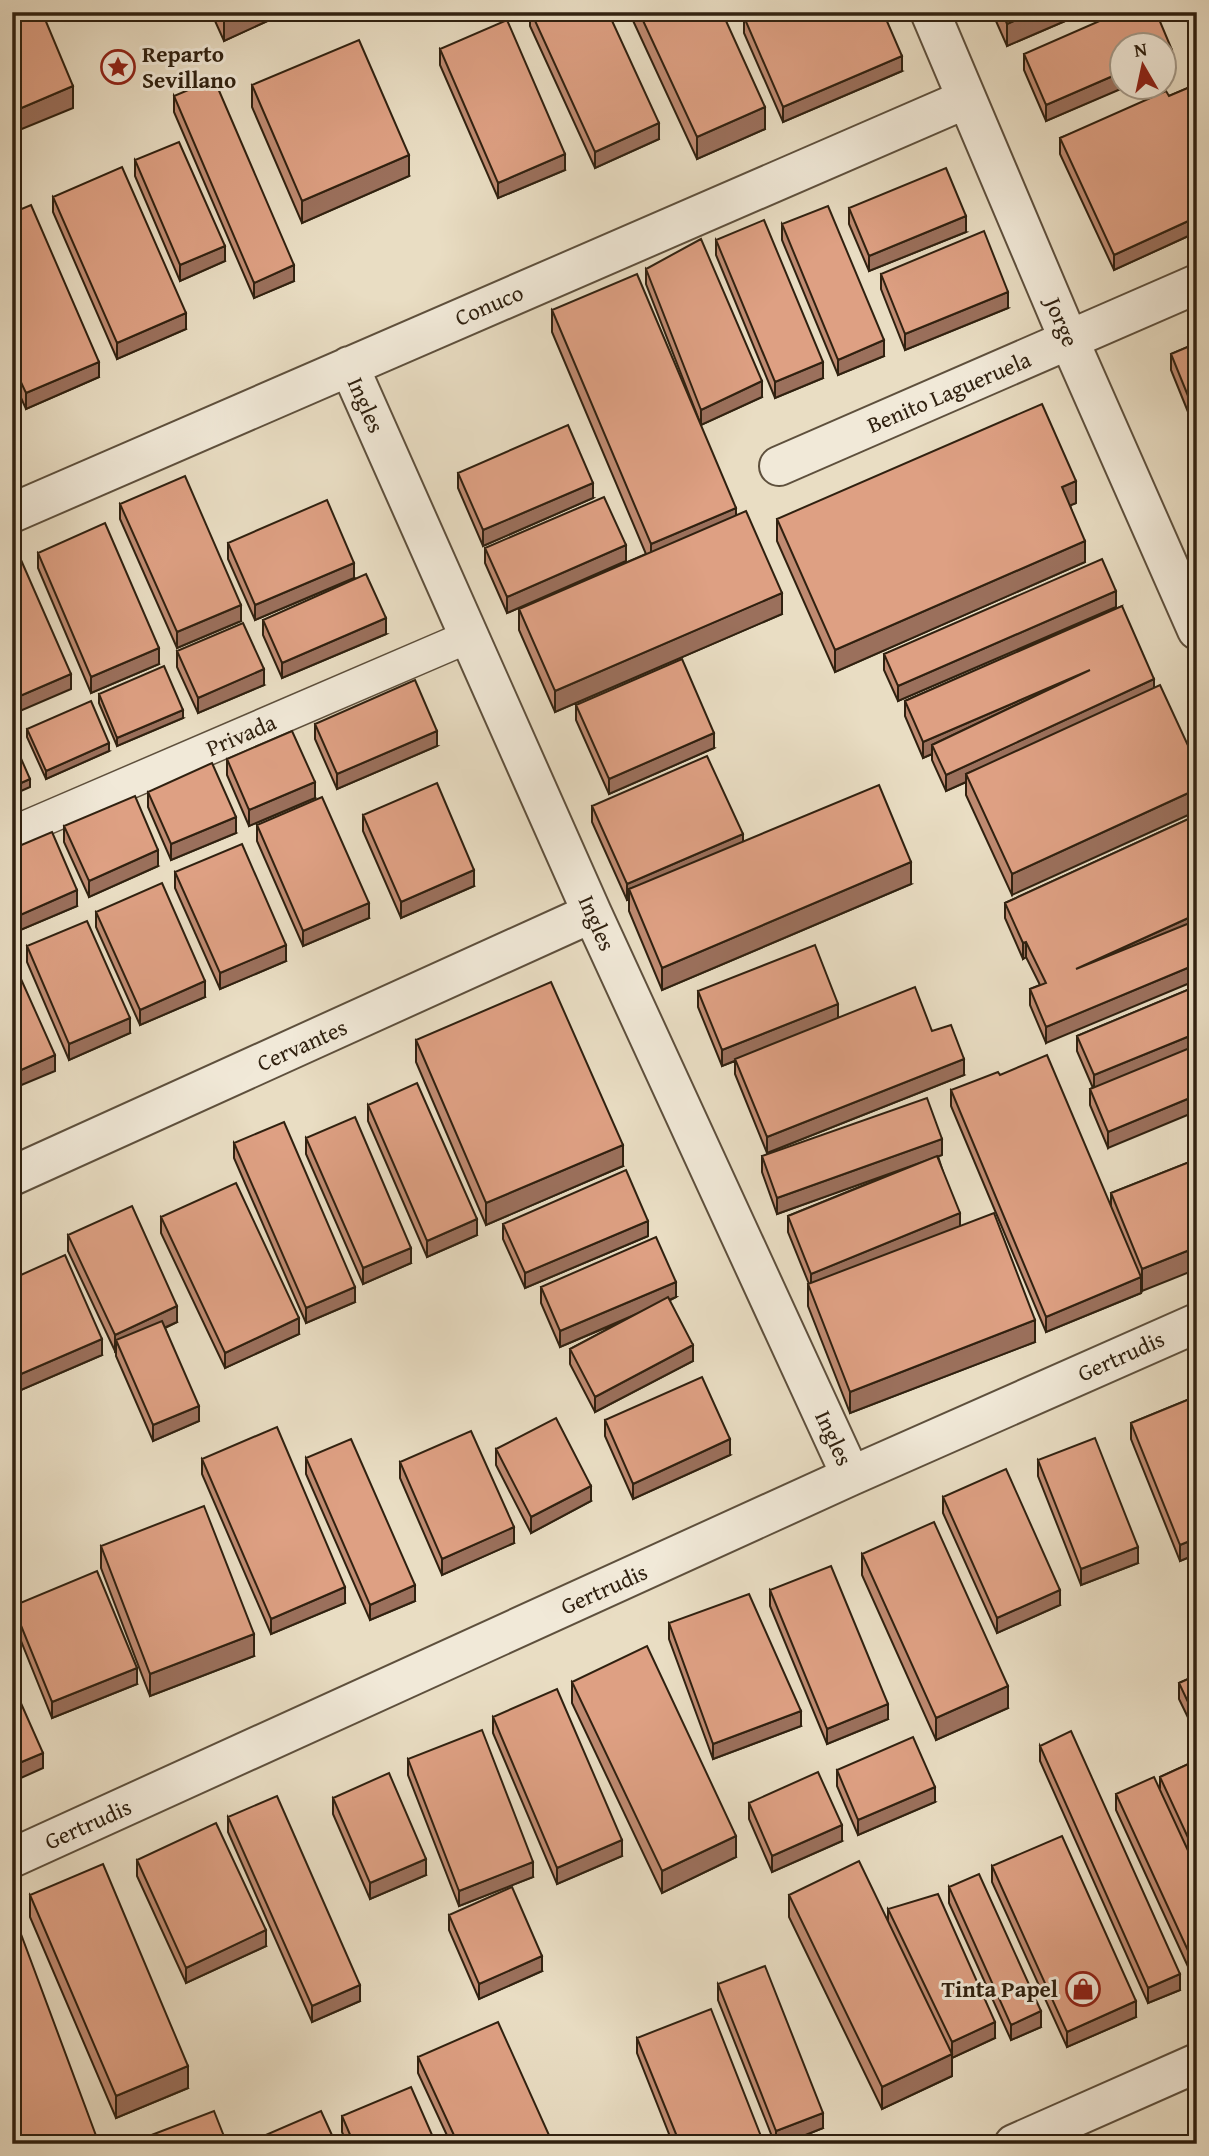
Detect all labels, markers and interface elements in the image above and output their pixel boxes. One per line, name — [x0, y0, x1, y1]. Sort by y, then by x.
north arrow — [1108, 32, 1178, 102]
text: N — [1132, 34, 1149, 64]
place label: Reparto Sevillano — [142, 37, 236, 96]
place icon: Reparto Sevillano — [99, 48, 137, 86]
street label: Conuco — [449, 275, 528, 334]
street label: Jorge — [1036, 289, 1088, 352]
street label: Benito Lagueruela — [862, 342, 1036, 441]
street label: Ingles — [340, 372, 393, 438]
street label: Privada — [201, 705, 281, 764]
street label: Ingles — [571, 890, 624, 956]
street label: Cervantes — [251, 1010, 352, 1079]
street label: Gertrudis — [1072, 1322, 1169, 1389]
street label: Ingles — [807, 1405, 862, 1471]
street label: Gertrudis — [555, 1555, 652, 1622]
street label: Gertrudis — [39, 1790, 136, 1857]
shop icon: Tinta Papel — [1064, 1970, 1102, 2008]
place label: Tinta Papel — [941, 1972, 1058, 2005]

